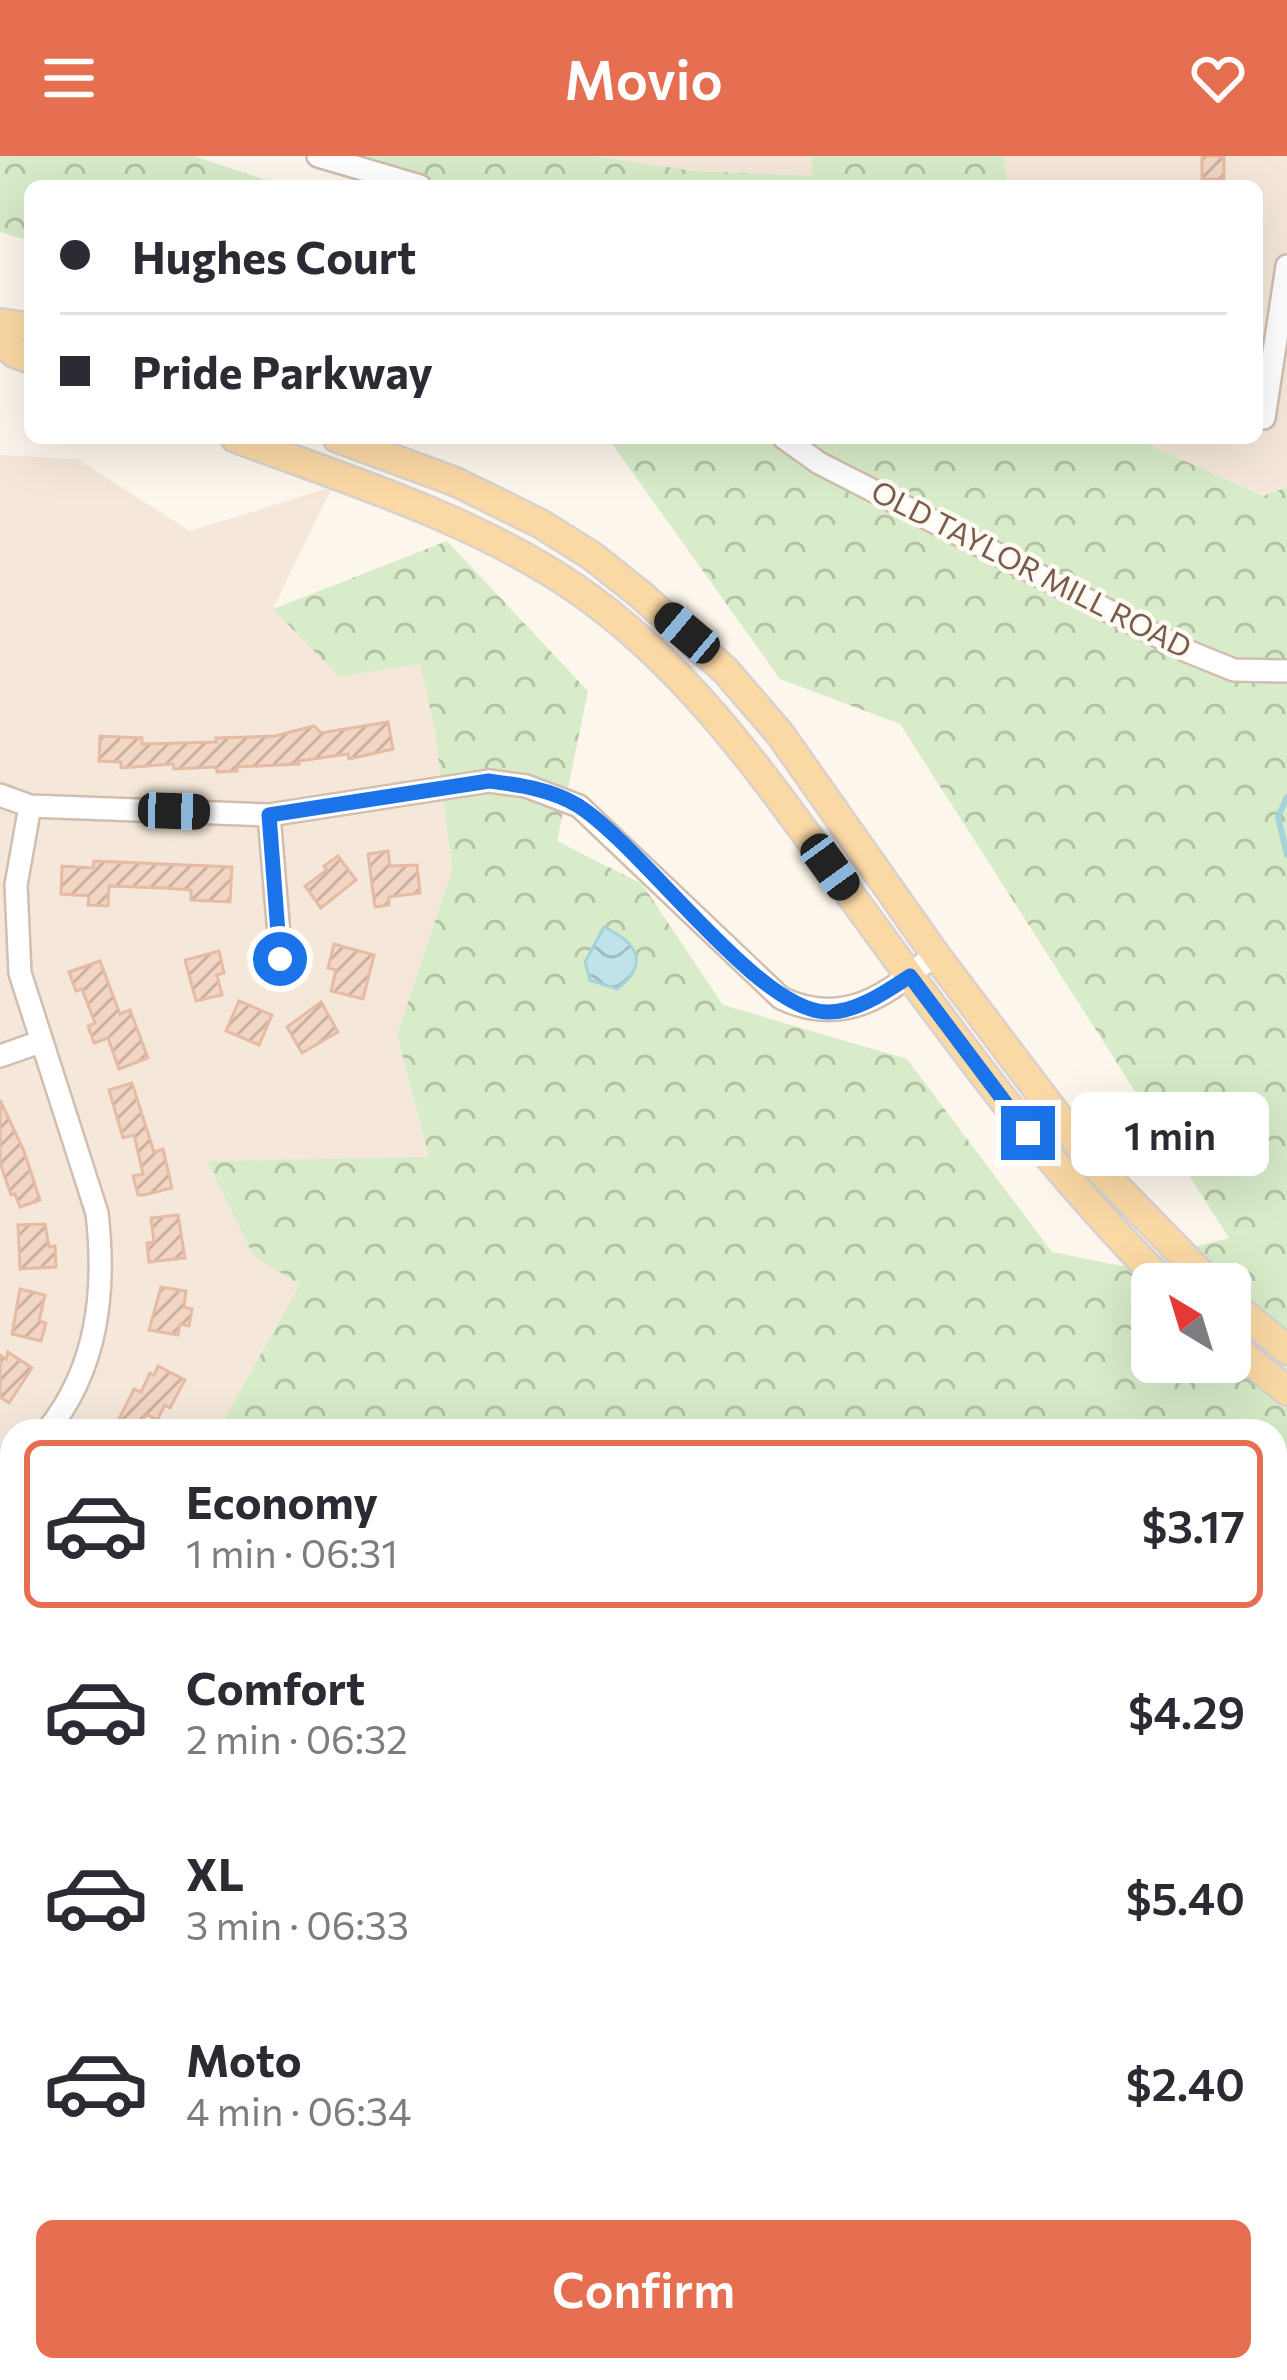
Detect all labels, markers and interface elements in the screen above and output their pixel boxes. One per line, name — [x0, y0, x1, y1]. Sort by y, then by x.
icon: menu — [36, 45, 102, 111]
text: Movio — [564, 45, 723, 111]
icon: heart — [1185, 45, 1251, 111]
text: Hughes Court — [132, 228, 416, 283]
text: Pride Parkway — [132, 343, 433, 398]
street label: OLD TAYLOR MILL ROAD — [866, 471, 1198, 665]
car — [648, 596, 726, 670]
car — [137, 792, 211, 830]
car — [794, 827, 866, 907]
route start — [253, 932, 307, 986]
callout: 1 min — [1070, 1091, 1268, 1175]
route end — [1001, 1106, 1055, 1160]
text: 1 min — [1124, 1110, 1216, 1158]
north arrow — [1131, 1263, 1251, 1383]
map controls — [1131, 1263, 1251, 1383]
icon: car — [42, 1470, 150, 1578]
text: Economy — [186, 1473, 378, 1528]
text: $3.17 — [1141, 1497, 1245, 1552]
text: 1 min · 06:31 — [186, 1528, 398, 1576]
icon: car — [42, 1656, 150, 1764]
text: Comfort — [186, 1659, 365, 1714]
text: $4.29 — [1128, 1683, 1245, 1738]
text: 2 min · 06:32 — [186, 1714, 408, 1762]
icon: car — [42, 1842, 150, 1950]
text: XL — [186, 1845, 244, 1900]
text: $5.40 — [1126, 1869, 1245, 1924]
text: 3 min · 06:33 — [186, 1900, 409, 1948]
icon: car — [42, 2028, 150, 2136]
text: Moto — [186, 2031, 302, 2086]
text: $2.40 — [1126, 2055, 1245, 2110]
text: 4 min · 06:34 — [186, 2086, 411, 2134]
button: Confirm — [36, 2220, 1251, 2358]

